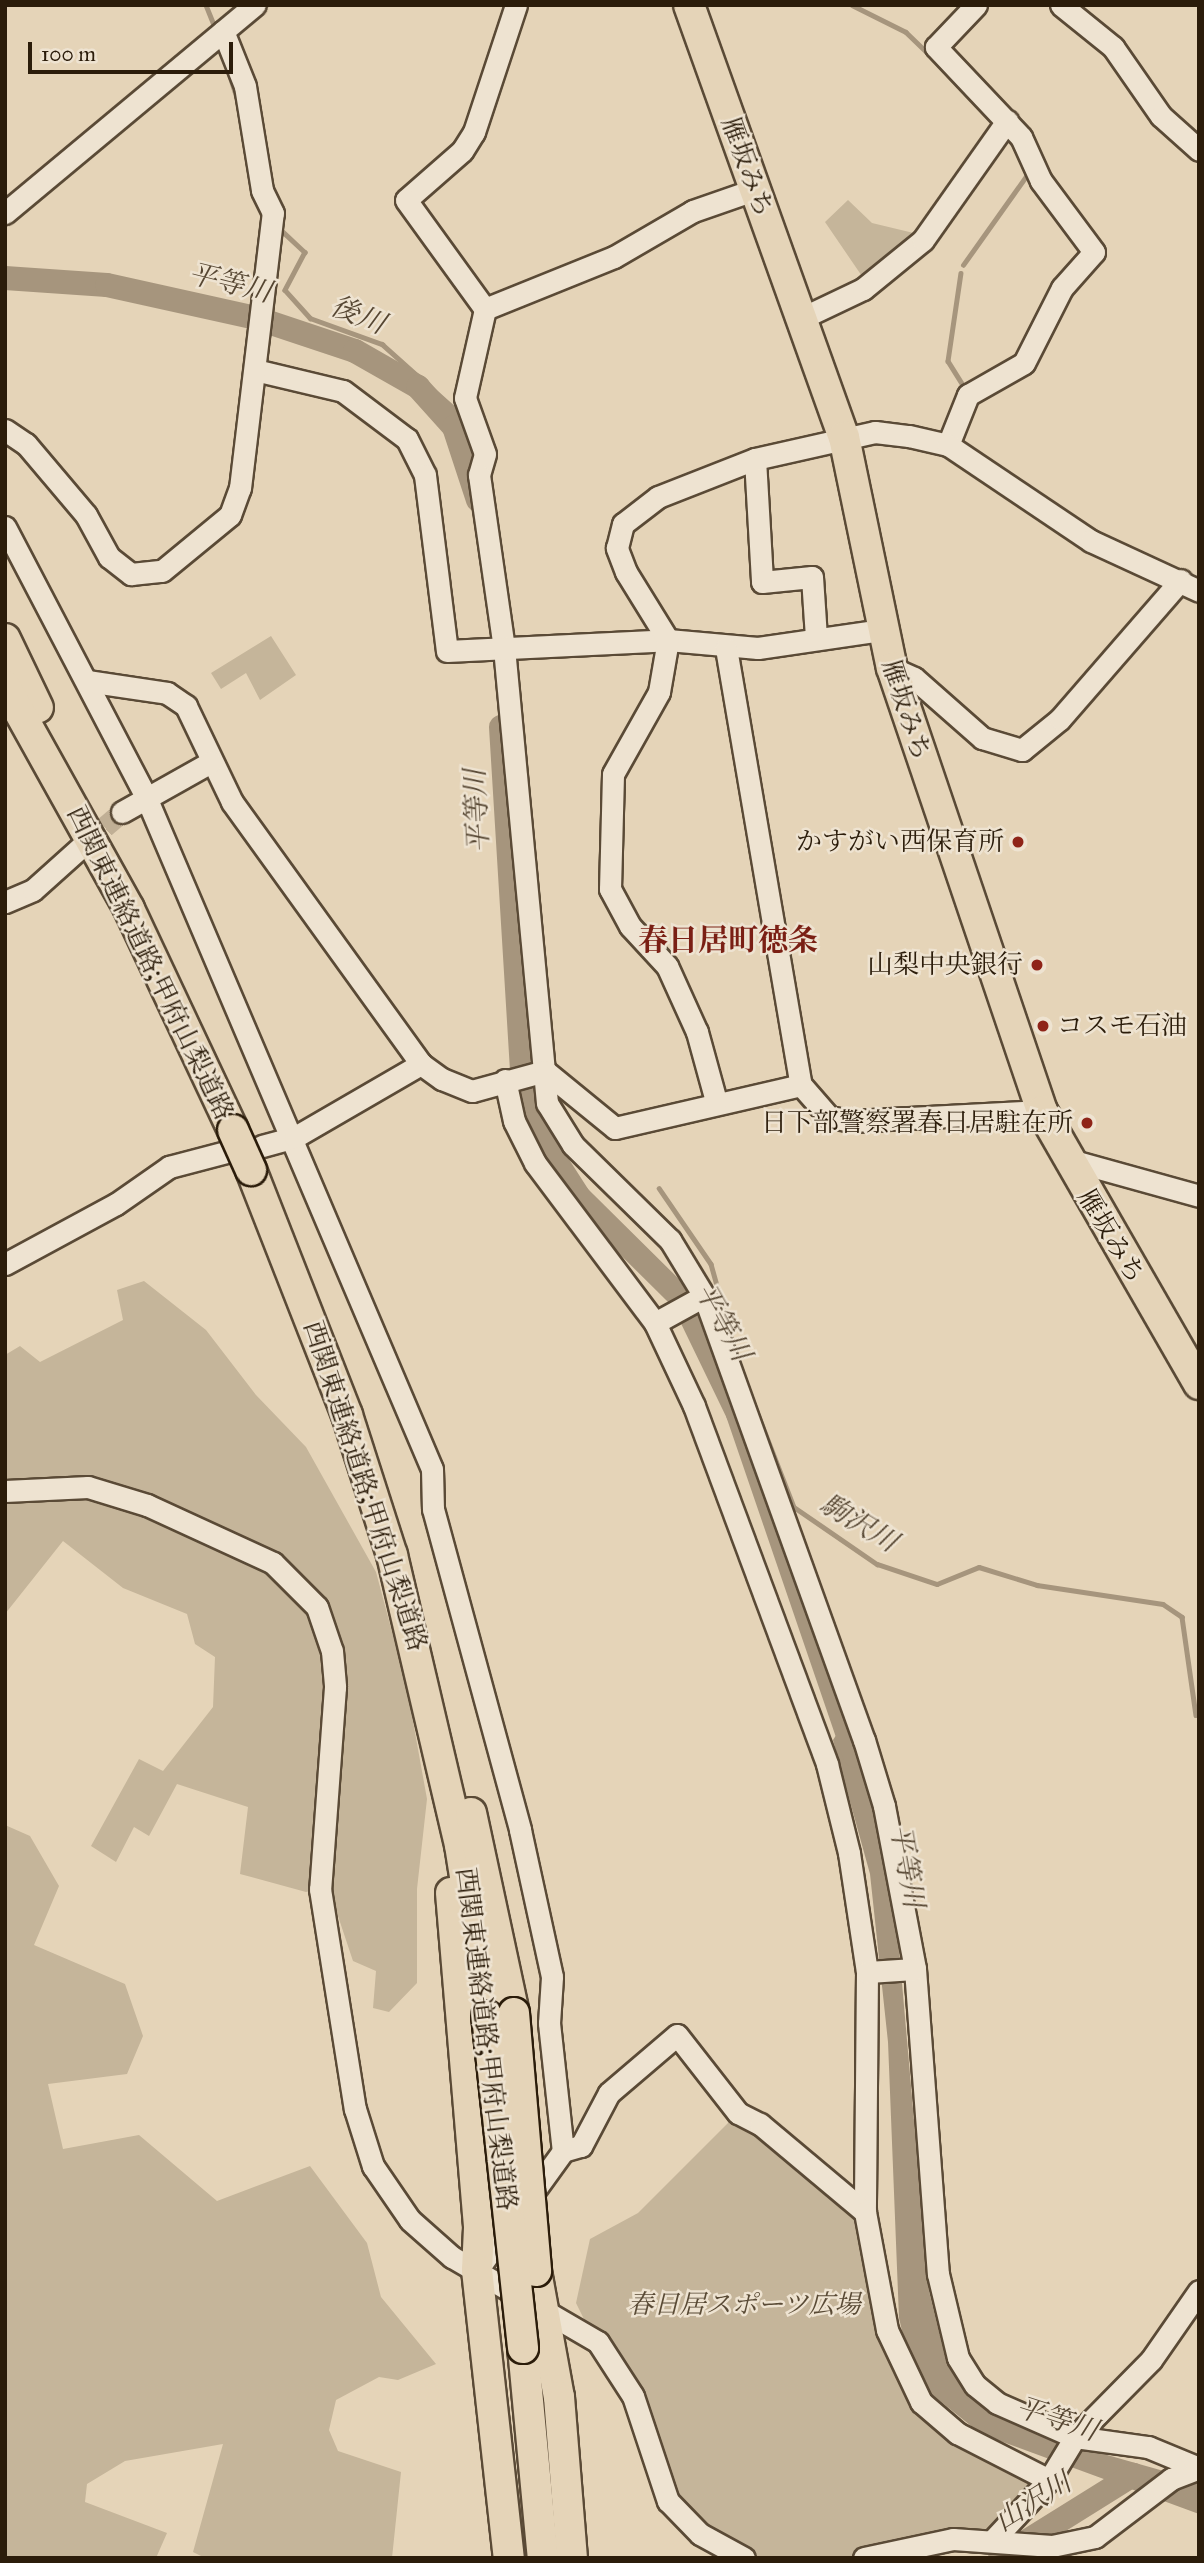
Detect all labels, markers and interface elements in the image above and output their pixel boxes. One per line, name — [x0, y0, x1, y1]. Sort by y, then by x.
scale bar — [32, 28, 236, 72]
text: 100 m — [41, 41, 96, 67]
street label: 雁坂みち — [715, 113, 779, 221]
water label: 平等川 — [185, 257, 275, 309]
water label: 後川 — [326, 289, 390, 341]
street label: 雁坂みち — [875, 656, 937, 764]
water label: 平等川 — [458, 768, 496, 854]
street label: 西関東連絡道路;甲府山梨道路 — [60, 801, 240, 1125]
place label: かすがい西保育所 — [796, 826, 1004, 858]
marker: かすがい西保育所 — [1010, 834, 1026, 850]
district label: 春日居町徳条 — [638, 922, 818, 958]
place label: 山梨中央銀行 — [867, 949, 1023, 981]
marker: 山梨中央銀行 — [1029, 957, 1045, 973]
place label: コスモ石油 — [1057, 1010, 1187, 1042]
marker: コスモ石油 — [1035, 1018, 1051, 1034]
place label: 日下部警察署春日居駐在所 — [761, 1107, 1073, 1139]
marker: 日下部警察署春日居駐在所 — [1079, 1115, 1095, 1131]
street label: 雁坂みち — [1071, 1183, 1151, 1289]
water label: 平等川 — [688, 1277, 758, 1367]
street label: 西関東連絡道路;甲府山梨道路 — [297, 1317, 433, 1655]
water label: 駒沢川 — [814, 1487, 904, 1559]
water label: 平等川 — [883, 1822, 931, 1910]
street label: 西関東連絡道路;甲府山梨道路 — [449, 1866, 523, 2212]
park label: 春日居スポーツ広場 — [627, 2289, 861, 2321]
water label: 平等川 — [1012, 2390, 1102, 2448]
water label: 山沢川 — [988, 2465, 1078, 2539]

